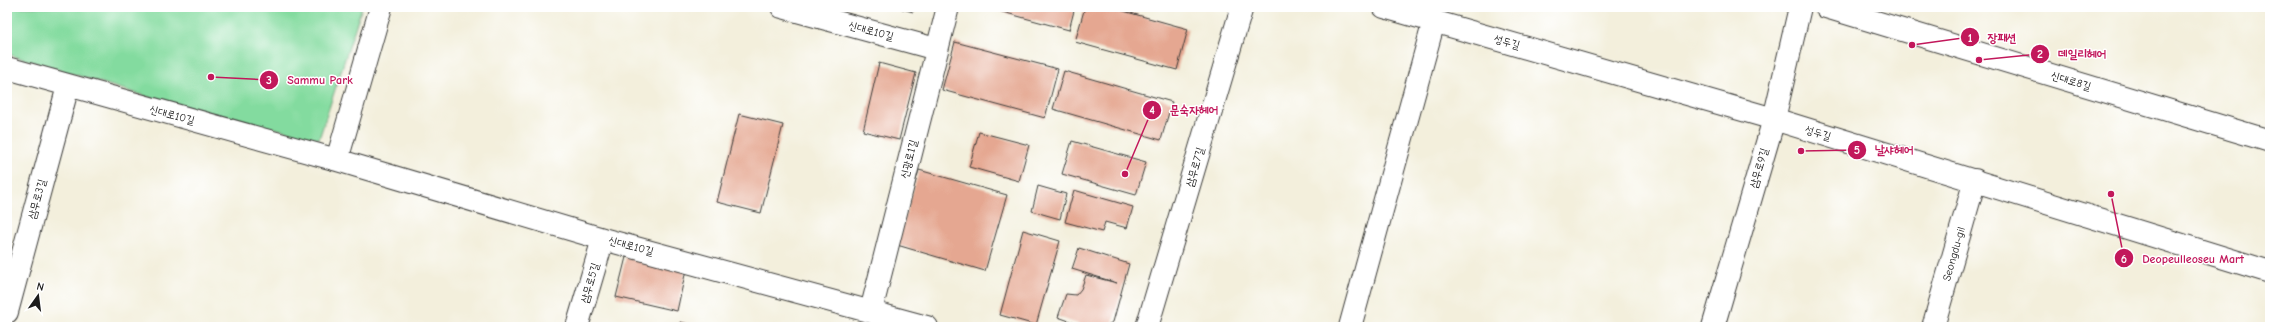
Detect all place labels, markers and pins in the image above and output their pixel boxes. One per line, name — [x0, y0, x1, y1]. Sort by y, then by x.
callout: 장패션 — [1960, 25, 2025, 49]
callout: 데일리헤어 — [2030, 42, 2114, 66]
callout: Sammu Park — [259, 68, 360, 92]
callout: 문숙자헤어 — [1142, 98, 1226, 122]
callout: 날샤헤어 — [1847, 138, 1921, 162]
callout: Deopeulleoseu Mart — [2114, 246, 2251, 270]

